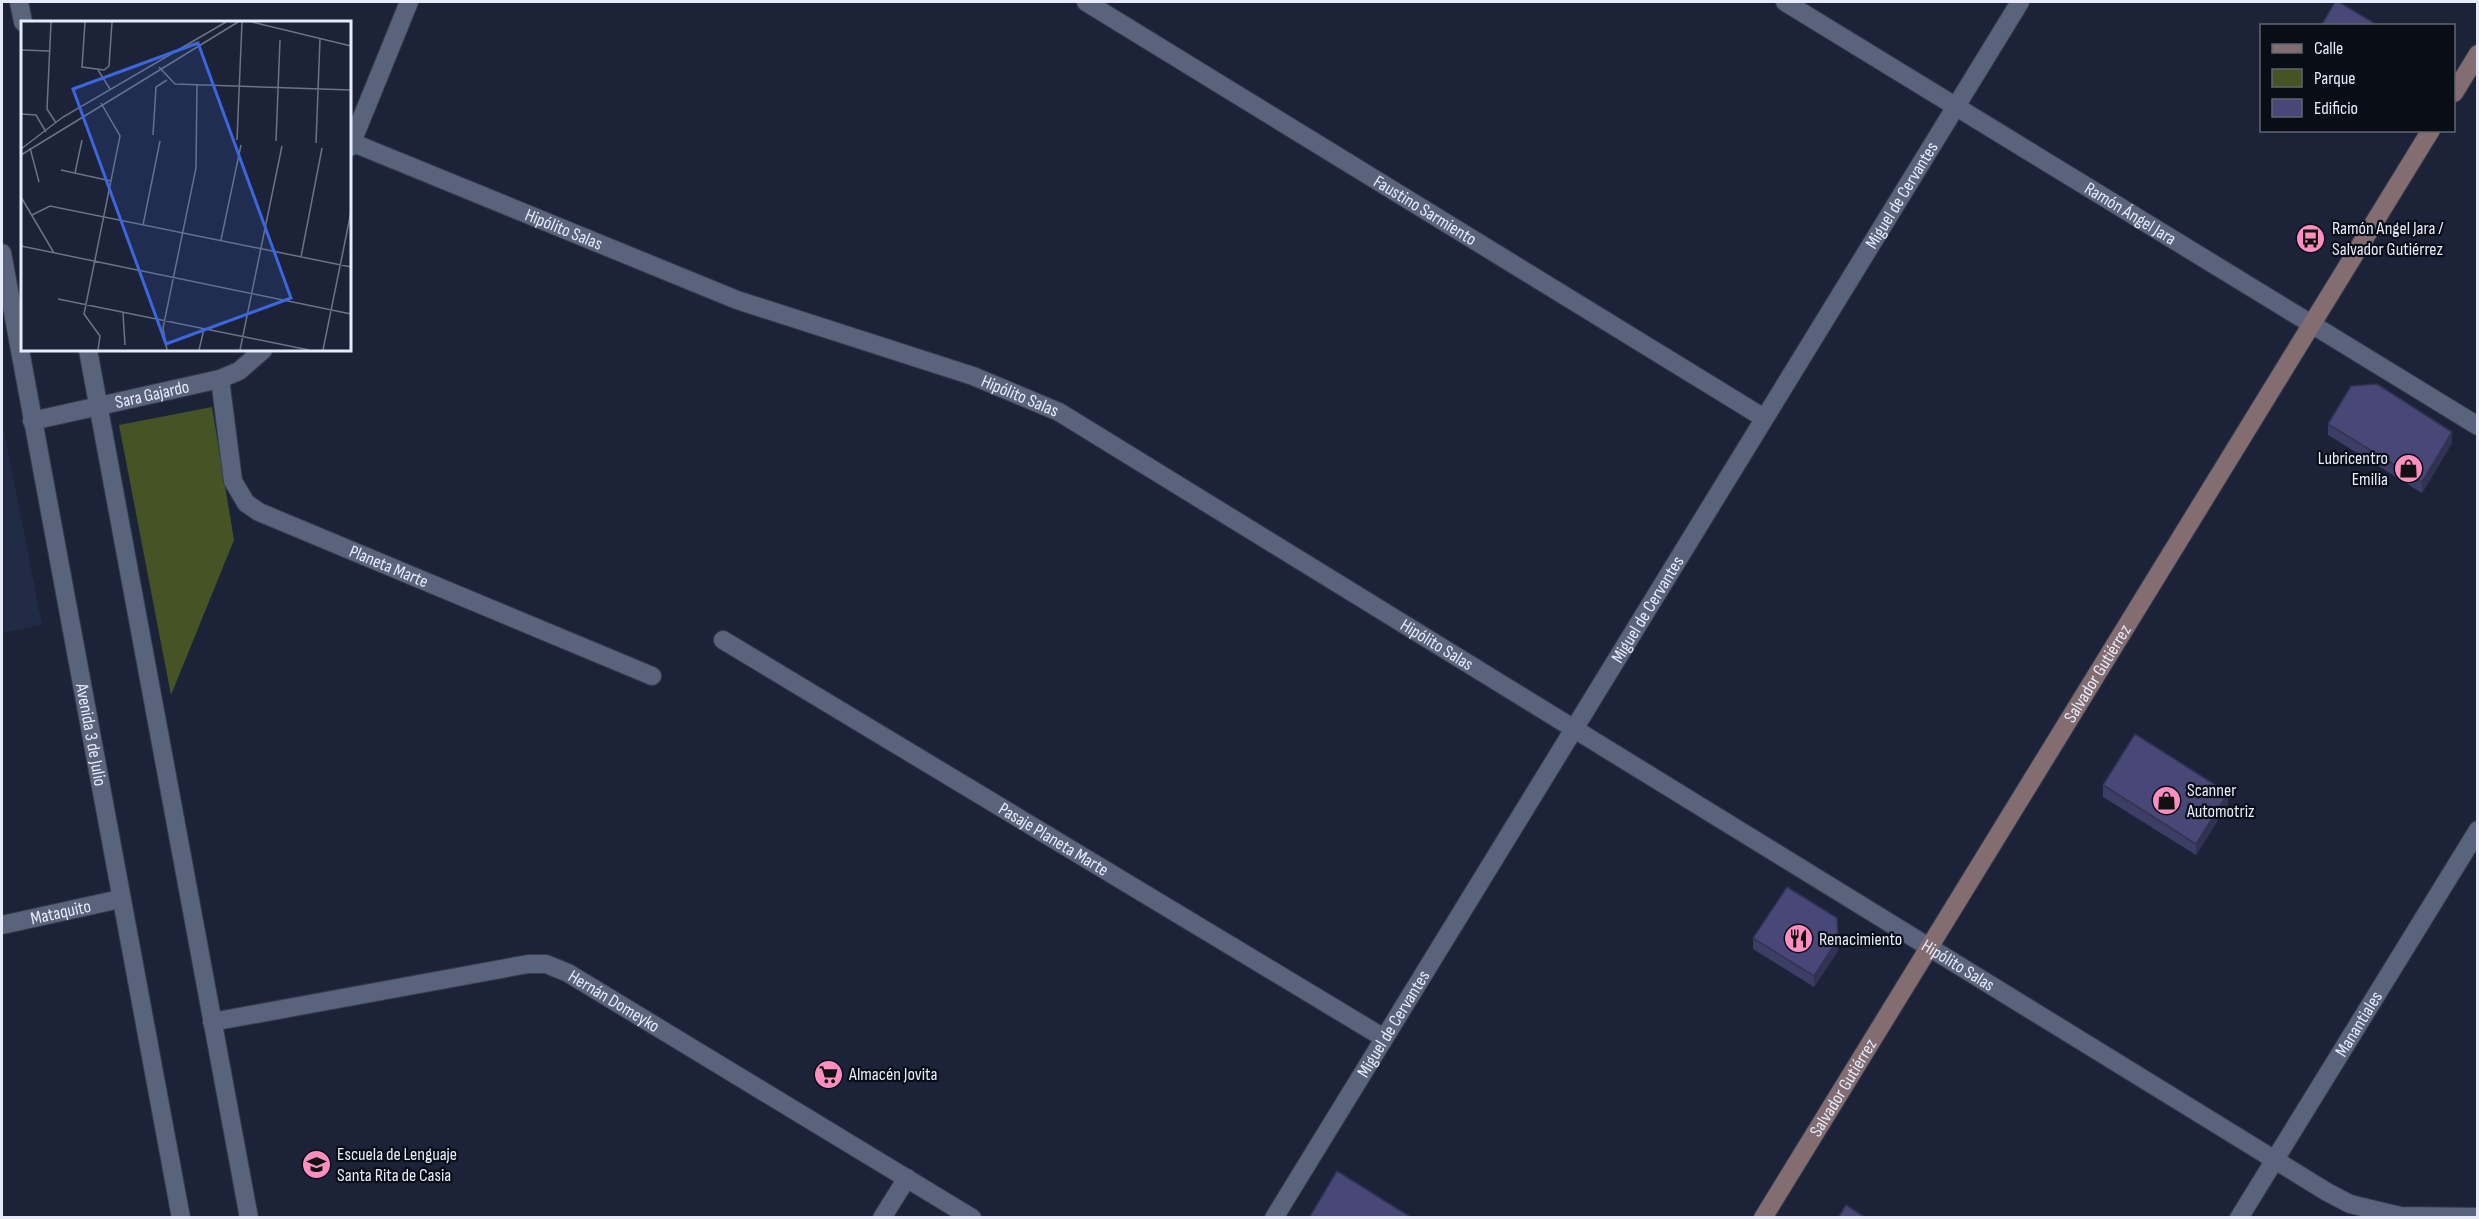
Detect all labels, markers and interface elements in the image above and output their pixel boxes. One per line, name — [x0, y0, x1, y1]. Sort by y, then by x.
inset map — [21, 21, 351, 351]
legend — [2260, 24, 2455, 132]
text: Calle — [2314, 38, 2343, 59]
text: Parque — [2314, 68, 2355, 89]
text: Edificio — [2314, 98, 2358, 119]
street label: Miguel de Cervantes — [1861, 138, 1943, 253]
street label: Faustino Sarmiento — [1370, 171, 1480, 250]
street label: Ramón Ángel Jara — [2081, 178, 2180, 250]
street label: Hipólito Salas — [522, 204, 605, 255]
place label: Ramón Angel Jara / Salvador Gutiérrez — [2332, 218, 2444, 260]
bus stop icon: Ramón Angel Jara / Salvador Gutiérrez — [2295, 222, 2327, 254]
street label: Hipólito Salas — [978, 371, 1062, 422]
street label: Sara Gajardo — [113, 376, 191, 413]
place label: Lubricentro Emilia — [2318, 448, 2388, 490]
shop icon: Lubricentro Emilia — [2393, 452, 2425, 484]
street label: Planeta Marte — [346, 541, 431, 592]
street label: Miguel de Cervantes — [1607, 552, 1689, 667]
street label: Hipólito Salas — [1396, 615, 1477, 675]
street label: Salvador Gutiérrez — [2060, 620, 2136, 727]
street label: Avenida 3 de Julio — [71, 681, 111, 788]
place label: Scanner Automotriz — [2186, 780, 2255, 822]
shop icon: Scanner Automotriz — [2150, 784, 2182, 816]
street label: Pasaje Planeta Marte — [995, 798, 1112, 881]
street label: Mataquito — [29, 896, 93, 929]
restaurant icon: Renacimiento — [1782, 923, 1814, 955]
place label: Renacimiento — [1819, 929, 1902, 950]
street label: Hipólito Salas — [1918, 935, 1998, 996]
street label: Hernán Domeyko — [564, 966, 663, 1037]
street label: Miguel de Cervantes — [1353, 967, 1434, 1081]
street label: Manantiales — [2331, 988, 2387, 1061]
street label: Salvador Gutiérrez — [1805, 1035, 1882, 1141]
supermarket icon: Almacén Jovita — [812, 1058, 844, 1090]
place label: Almacén Jovita — [848, 1064, 937, 1085]
place label: Escuela de Lenguaje Santa Rita de Casia — [337, 1144, 457, 1186]
school or university icon: Escuela de Lenguaje Santa Rita de Casia — [300, 1148, 332, 1180]

